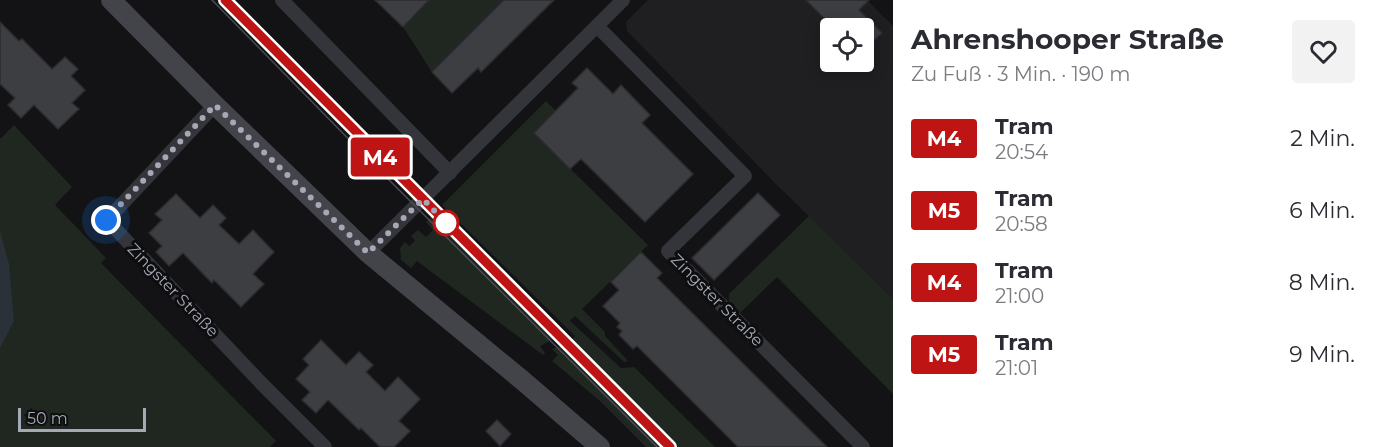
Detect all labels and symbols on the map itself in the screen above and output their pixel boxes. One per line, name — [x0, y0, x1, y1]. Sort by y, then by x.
line badge: M4 — [353, 138, 407, 176]
your location — [91, 205, 121, 235]
unlabelled marker — [433, 210, 459, 236]
street label: Zingster Straße — [124, 239, 222, 341]
street label: Zingster Straße — [667, 250, 767, 350]
scale bar — [18, 405, 146, 432]

